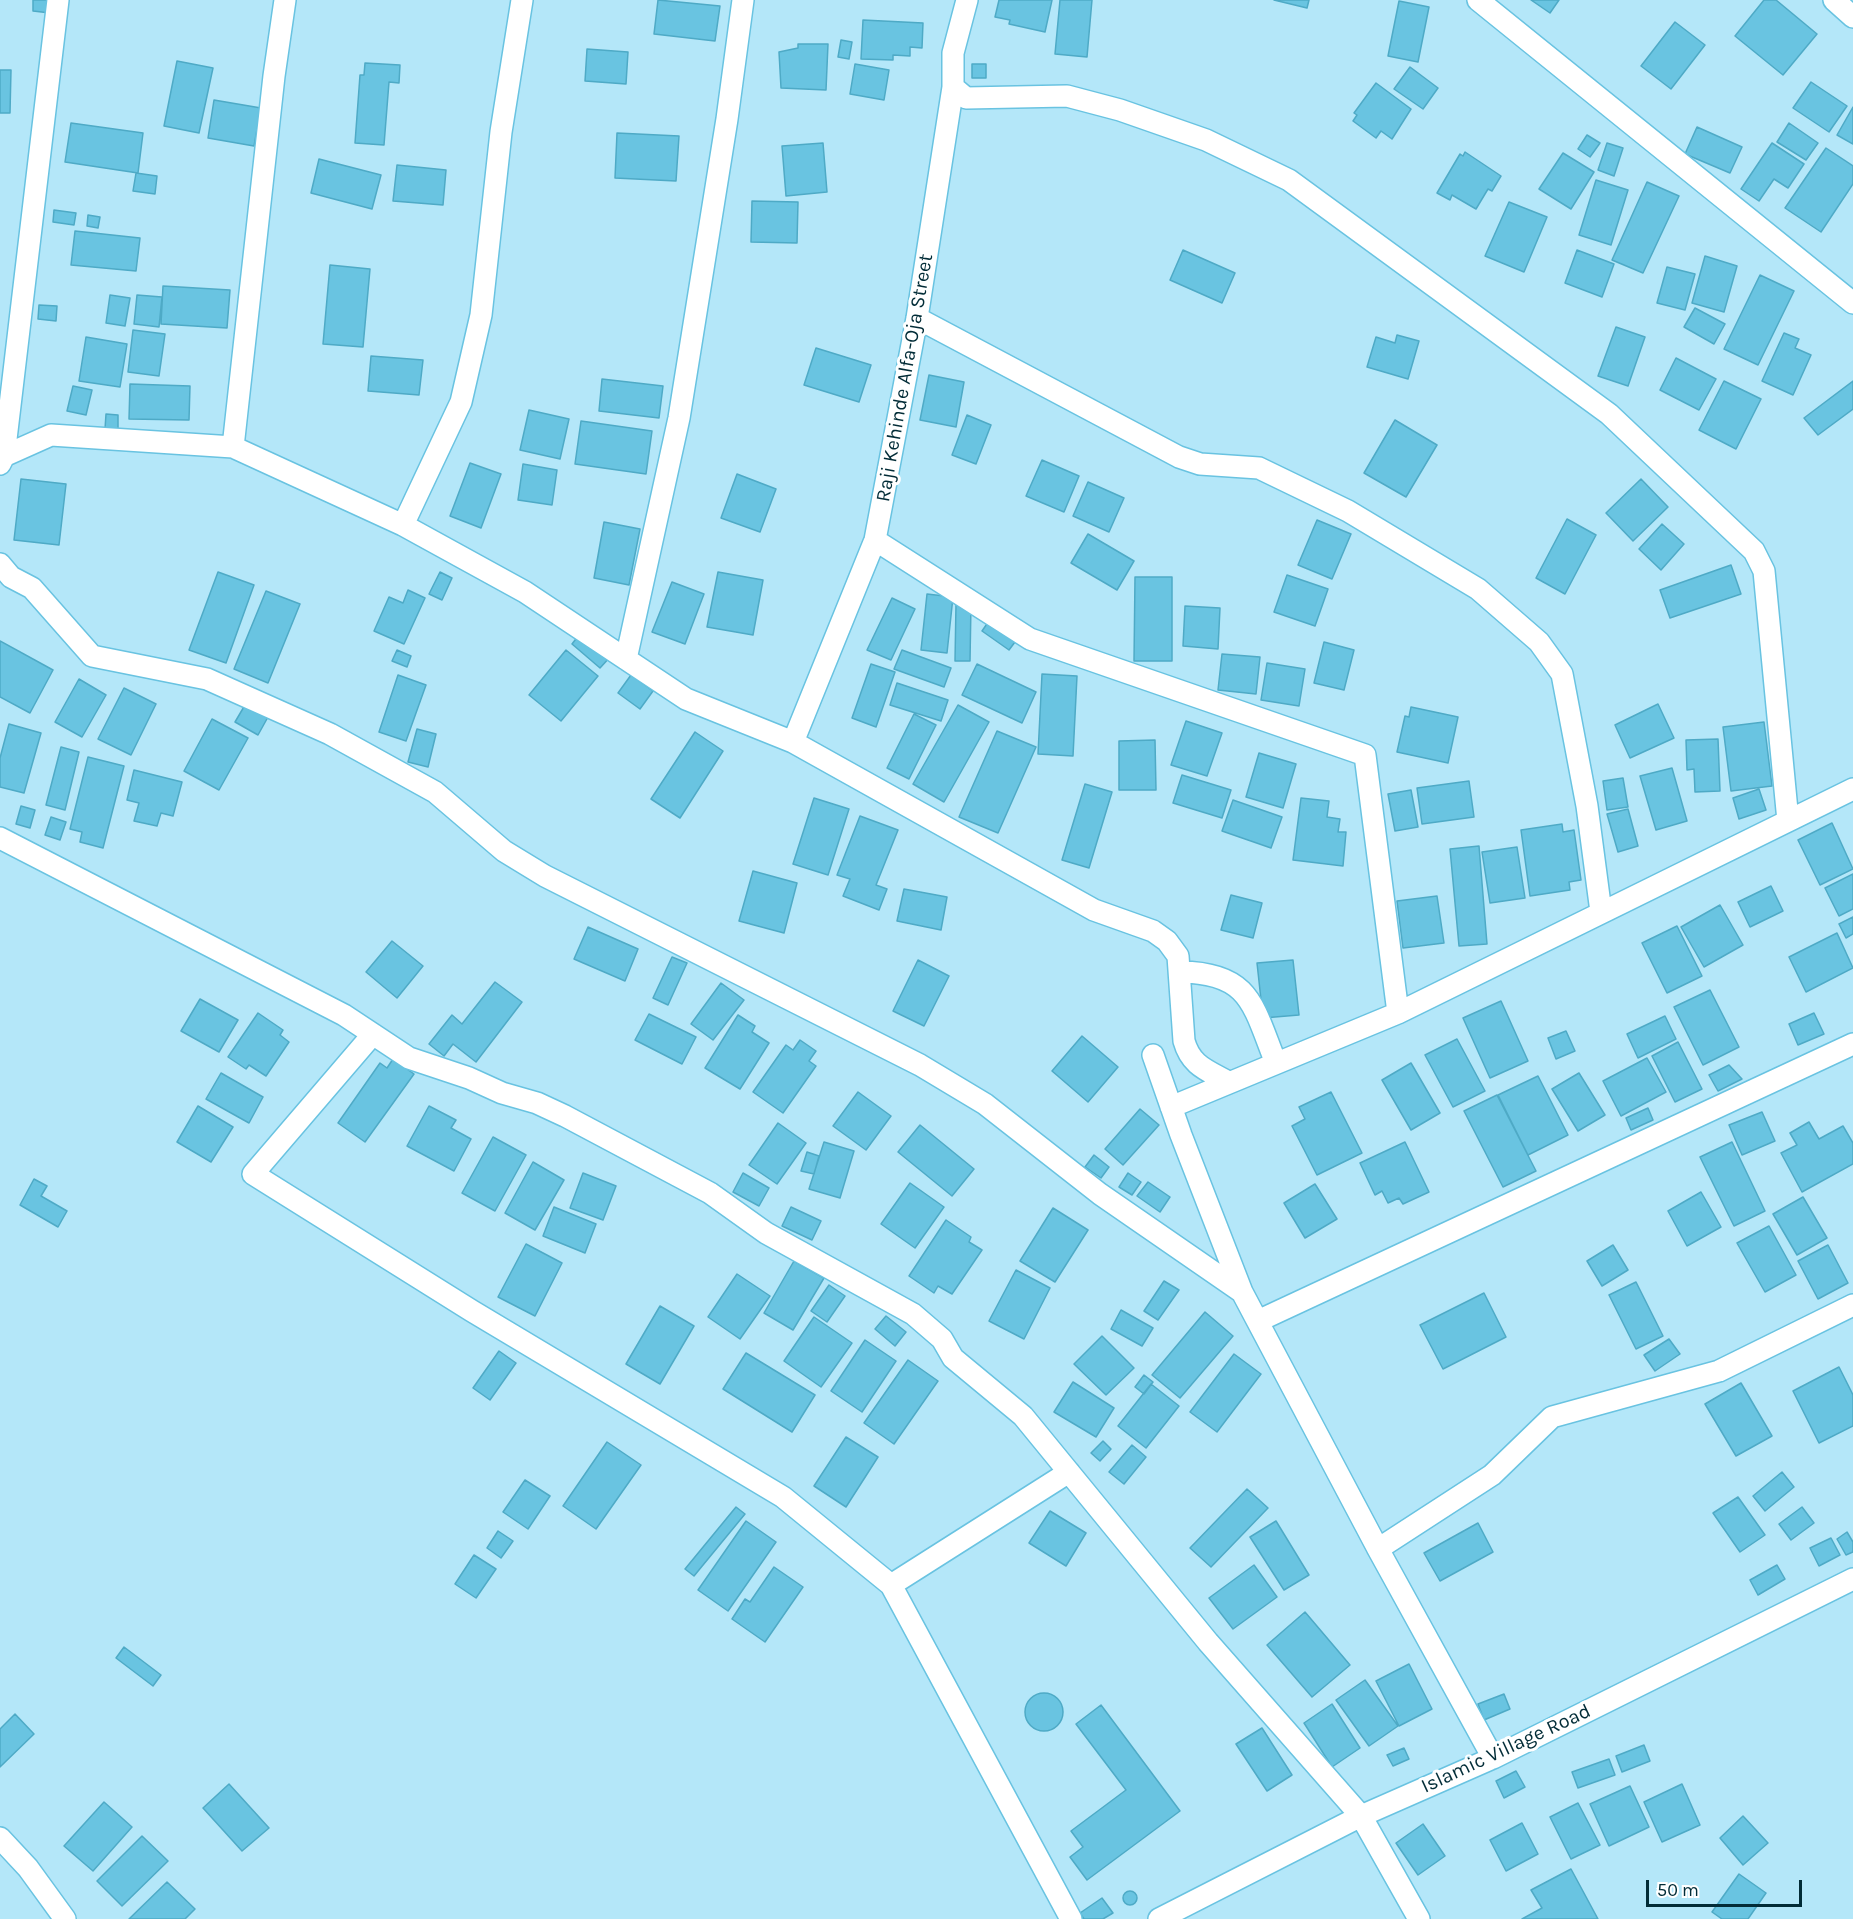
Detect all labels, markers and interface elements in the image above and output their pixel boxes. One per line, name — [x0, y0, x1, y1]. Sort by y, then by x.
street label: Raji Kehinde Alfa-Oja Street — [871, 252, 939, 504]
street label: Islamic Village Road — [1417, 1699, 1595, 1799]
scale bar — [1649, 1868, 1805, 1906]
text: 50 m — [1657, 1879, 1699, 1901]

